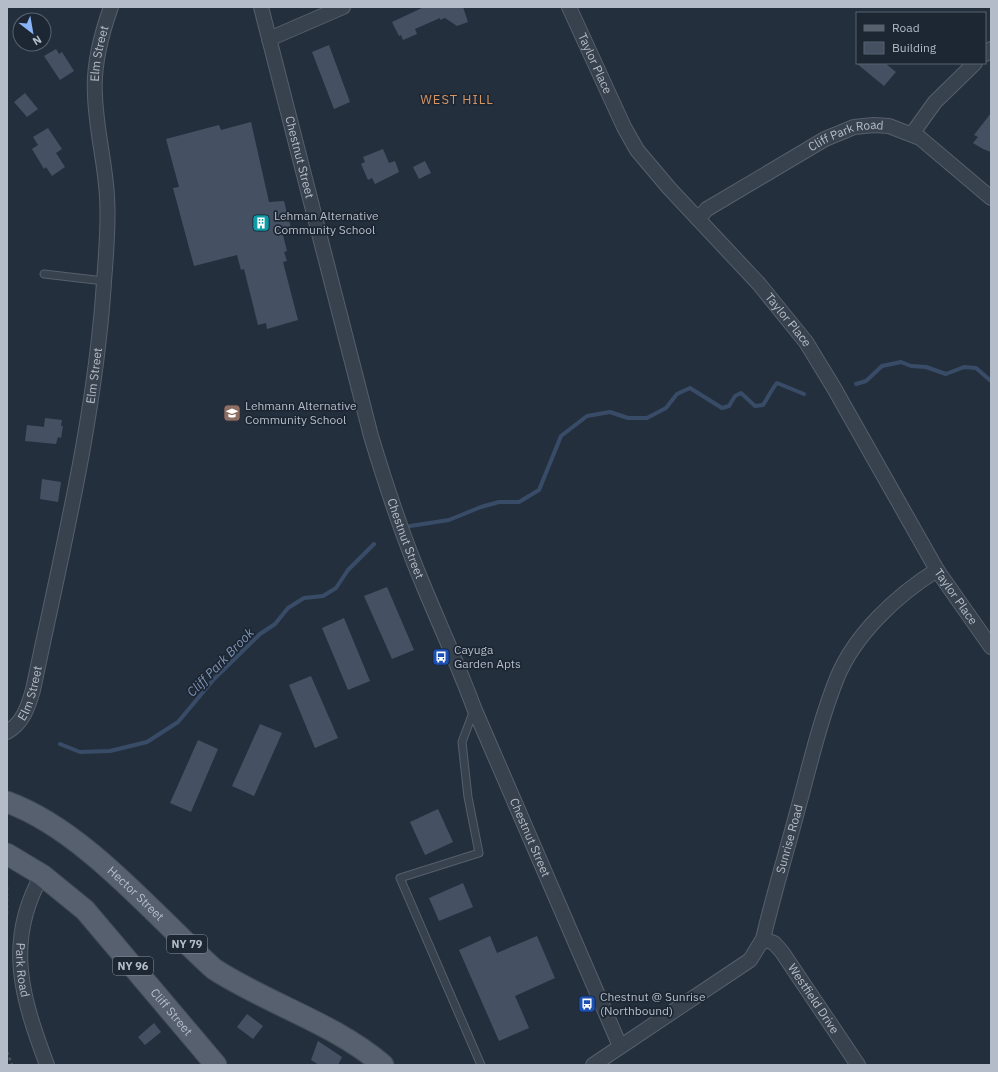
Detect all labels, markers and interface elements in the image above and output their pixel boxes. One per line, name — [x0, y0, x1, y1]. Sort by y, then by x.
north arrow — [12, 12, 52, 52]
legend — [856, 12, 986, 64]
text: Road — [892, 20, 920, 35]
street label: Elm Street — [87, 24, 111, 82]
street label: Taylor Place — [575, 30, 616, 96]
text: N — [30, 33, 44, 49]
text: Building — [892, 40, 937, 55]
district label: WEST HILL — [420, 91, 494, 108]
street label: Chestnut Street — [282, 114, 318, 200]
street label: Cliff Park Road — [805, 117, 884, 154]
place label: Lehman Alternative Community School — [274, 208, 379, 237]
building icon: Lehman Alternative Community School — [251, 213, 271, 233]
street label: Taylor Place — [762, 290, 815, 350]
street label: Elm Street — [82, 347, 105, 405]
place label: Lehmann Alternative Community School — [245, 398, 357, 427]
school or university icon: Lehmann Alternative Community School — [222, 403, 242, 423]
street label: Chestnut Street — [384, 496, 428, 581]
street label: Taylor Place — [931, 565, 981, 628]
water label: Cliff Park Brook — [183, 624, 258, 700]
place label: Cayuga Garden Apts — [454, 642, 521, 671]
bus stop icon: Cayuga Garden Apts — [431, 647, 451, 667]
street label: Elm Street — [14, 664, 45, 723]
street label: Chestnut Street — [507, 796, 554, 879]
street label: Sunrise Road — [772, 803, 806, 875]
street label: Hector Street — [105, 863, 167, 924]
road number: NY 79 — [167, 935, 207, 953]
street label: Park Road — [13, 942, 33, 999]
road number: NY 96 — [113, 957, 153, 975]
street label: Westfield Drive — [785, 960, 843, 1037]
street label: Cliff Street — [147, 985, 196, 1039]
place label: Chestnut @ Sunrise (Northbound) — [600, 989, 706, 1018]
bus stop icon: Chestnut @ Sunrise (Northbound) — [577, 994, 597, 1014]

